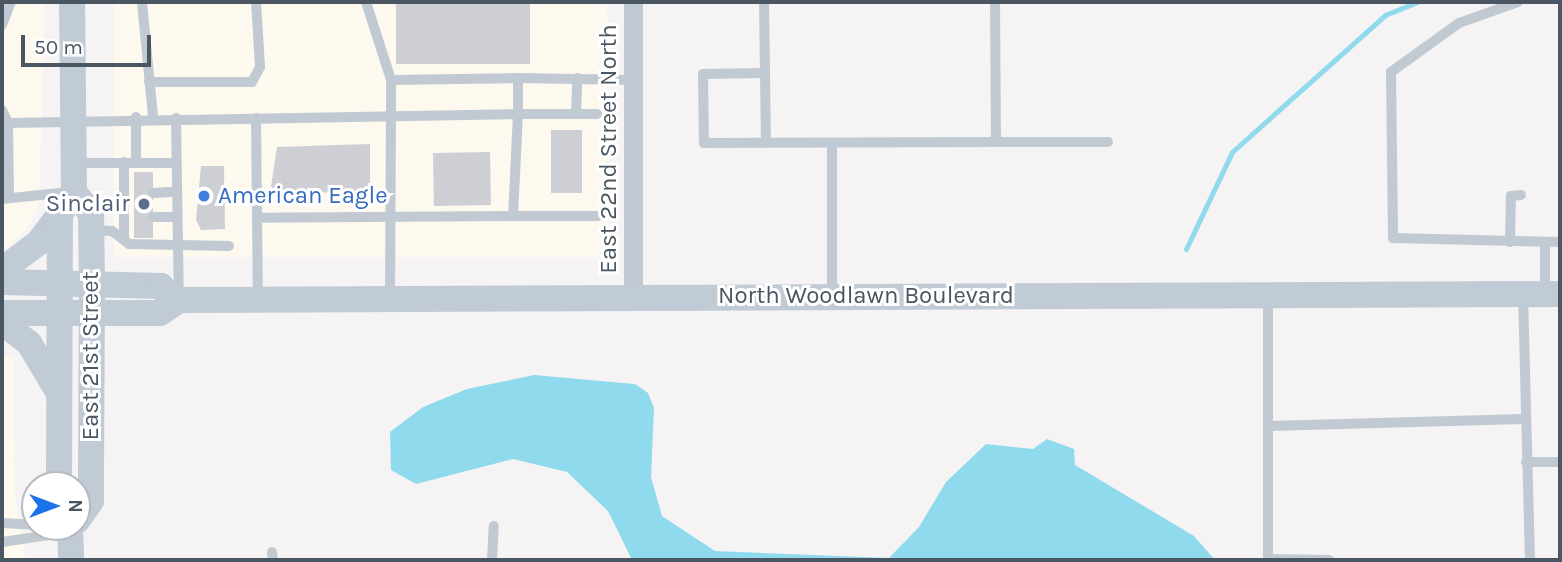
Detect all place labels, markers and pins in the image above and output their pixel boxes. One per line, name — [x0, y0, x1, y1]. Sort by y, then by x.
place label: American Eagle — [218, 182, 387, 210]
marker: American Eagle — [196, 188, 212, 204]
place label: Sinclair — [46, 190, 130, 218]
marker: Sinclair — [136, 196, 152, 212]

